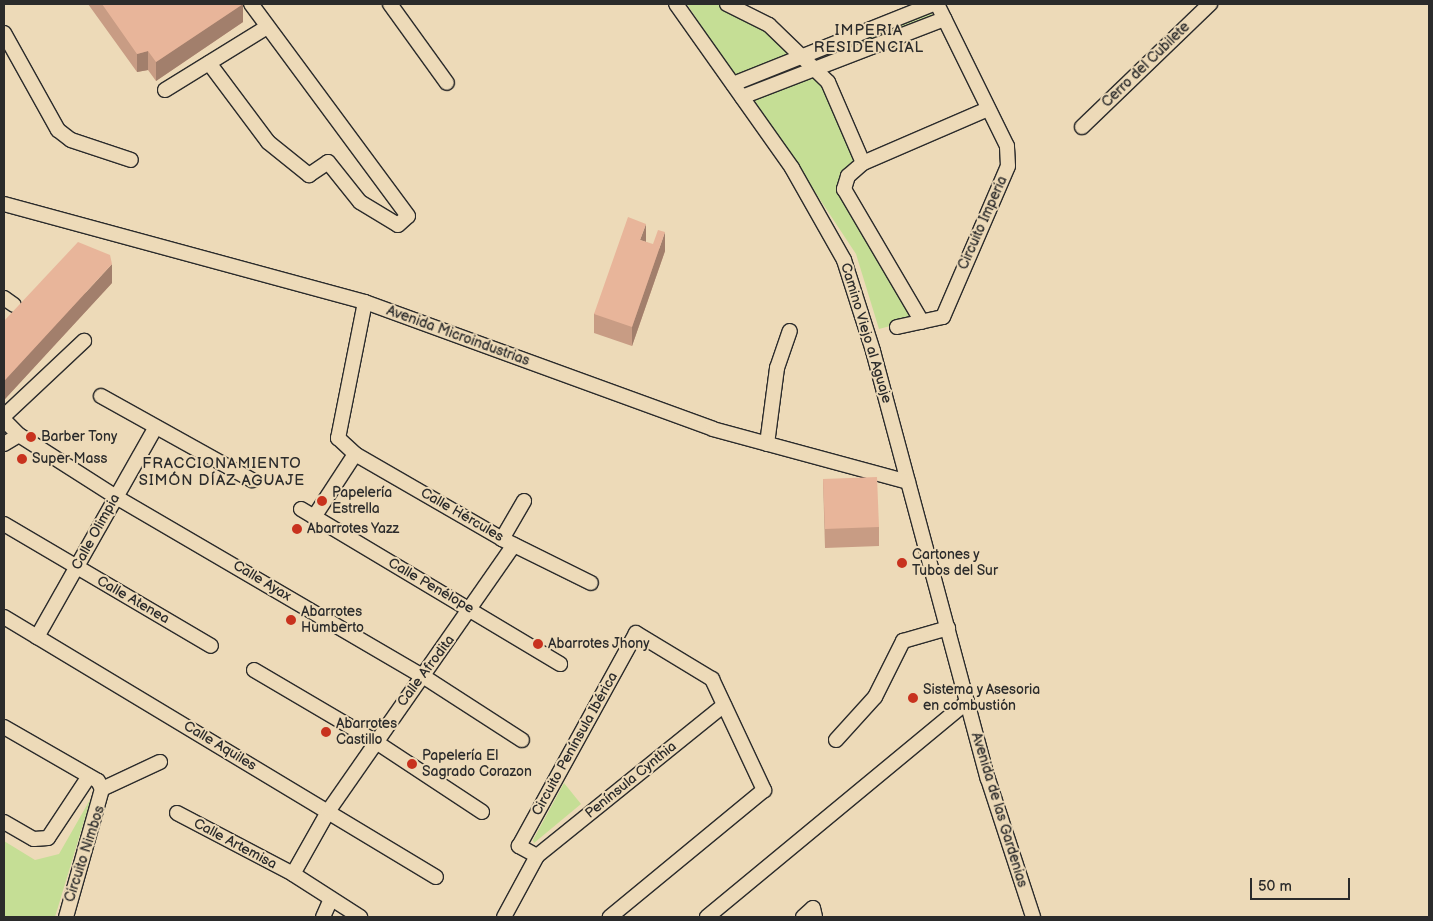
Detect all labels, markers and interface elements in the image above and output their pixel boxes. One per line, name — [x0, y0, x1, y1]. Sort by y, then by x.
street label: Cerro del Cubilete — [1099, 19, 1193, 111]
district label: IMPERIA RESIDENCIAL — [812, 21, 926, 56]
street label: Circuito Imperia — [955, 174, 1011, 272]
street label: Camino Viejo al Aguaje — [837, 261, 895, 405]
street label: Avenida Microindustrias — [384, 302, 532, 370]
place label: Barber Tony — [41, 429, 118, 445]
marker: Barber Tony — [25, 431, 37, 443]
place label: Super Mass — [32, 451, 107, 467]
marker: Super Mass — [16, 453, 28, 465]
district label: FRACCIONAMIENTO SIMÓN DÍAZ AGUAJE — [137, 454, 307, 489]
street label: Calle Hércules — [418, 484, 506, 546]
place label: Papelería Estrella — [332, 485, 392, 518]
street label: Calle Olimpia — [68, 491, 124, 573]
marker: Papelería Estrella — [316, 495, 328, 507]
place label: Abarrotes Yazz — [307, 521, 400, 537]
marker: Abarrotes Yazz — [291, 523, 303, 535]
place label: Cartones y Tubos del Sur — [912, 547, 998, 580]
street label: Calle Penélope — [385, 555, 477, 617]
street label: Calle Ayax — [230, 557, 294, 605]
marker: Cartones y Tubos del Sur — [896, 557, 908, 569]
street label: Calle Atenea — [94, 572, 172, 628]
place label: Abarrotes Humberto — [301, 604, 364, 636]
marker: Abarrotes Humberto — [285, 614, 297, 626]
street label: Calle Afrodita — [394, 632, 458, 710]
place label: Abarrotes Jhony — [548, 636, 650, 652]
marker: Abarrotes Jhony — [532, 638, 544, 650]
street label: Circuito Península Ibérica — [528, 669, 622, 819]
place label: Sistema y Asesoria en combustión — [923, 682, 1042, 714]
marker: Sistema y Asesoria en combustión — [907, 692, 919, 704]
place label: Abarrotes Castillo — [336, 716, 397, 749]
street label: Calle Aquiles — [181, 718, 259, 774]
marker: Abarrotes Castillo — [320, 726, 332, 738]
street label: Avenida de las Gardenias — [967, 730, 1031, 890]
street label: Península Cynthia — [582, 738, 680, 822]
place label: Papelería El Sagrado Corazon — [422, 748, 532, 780]
marker: Papelería El Sagrado Corazon — [406, 758, 418, 770]
street label: Circuito Nimbos — [61, 804, 109, 904]
street label: Calle Artemisa — [191, 815, 279, 873]
scale bar — [1253, 868, 1353, 900]
text: 50 m — [1258, 877, 1292, 896]

